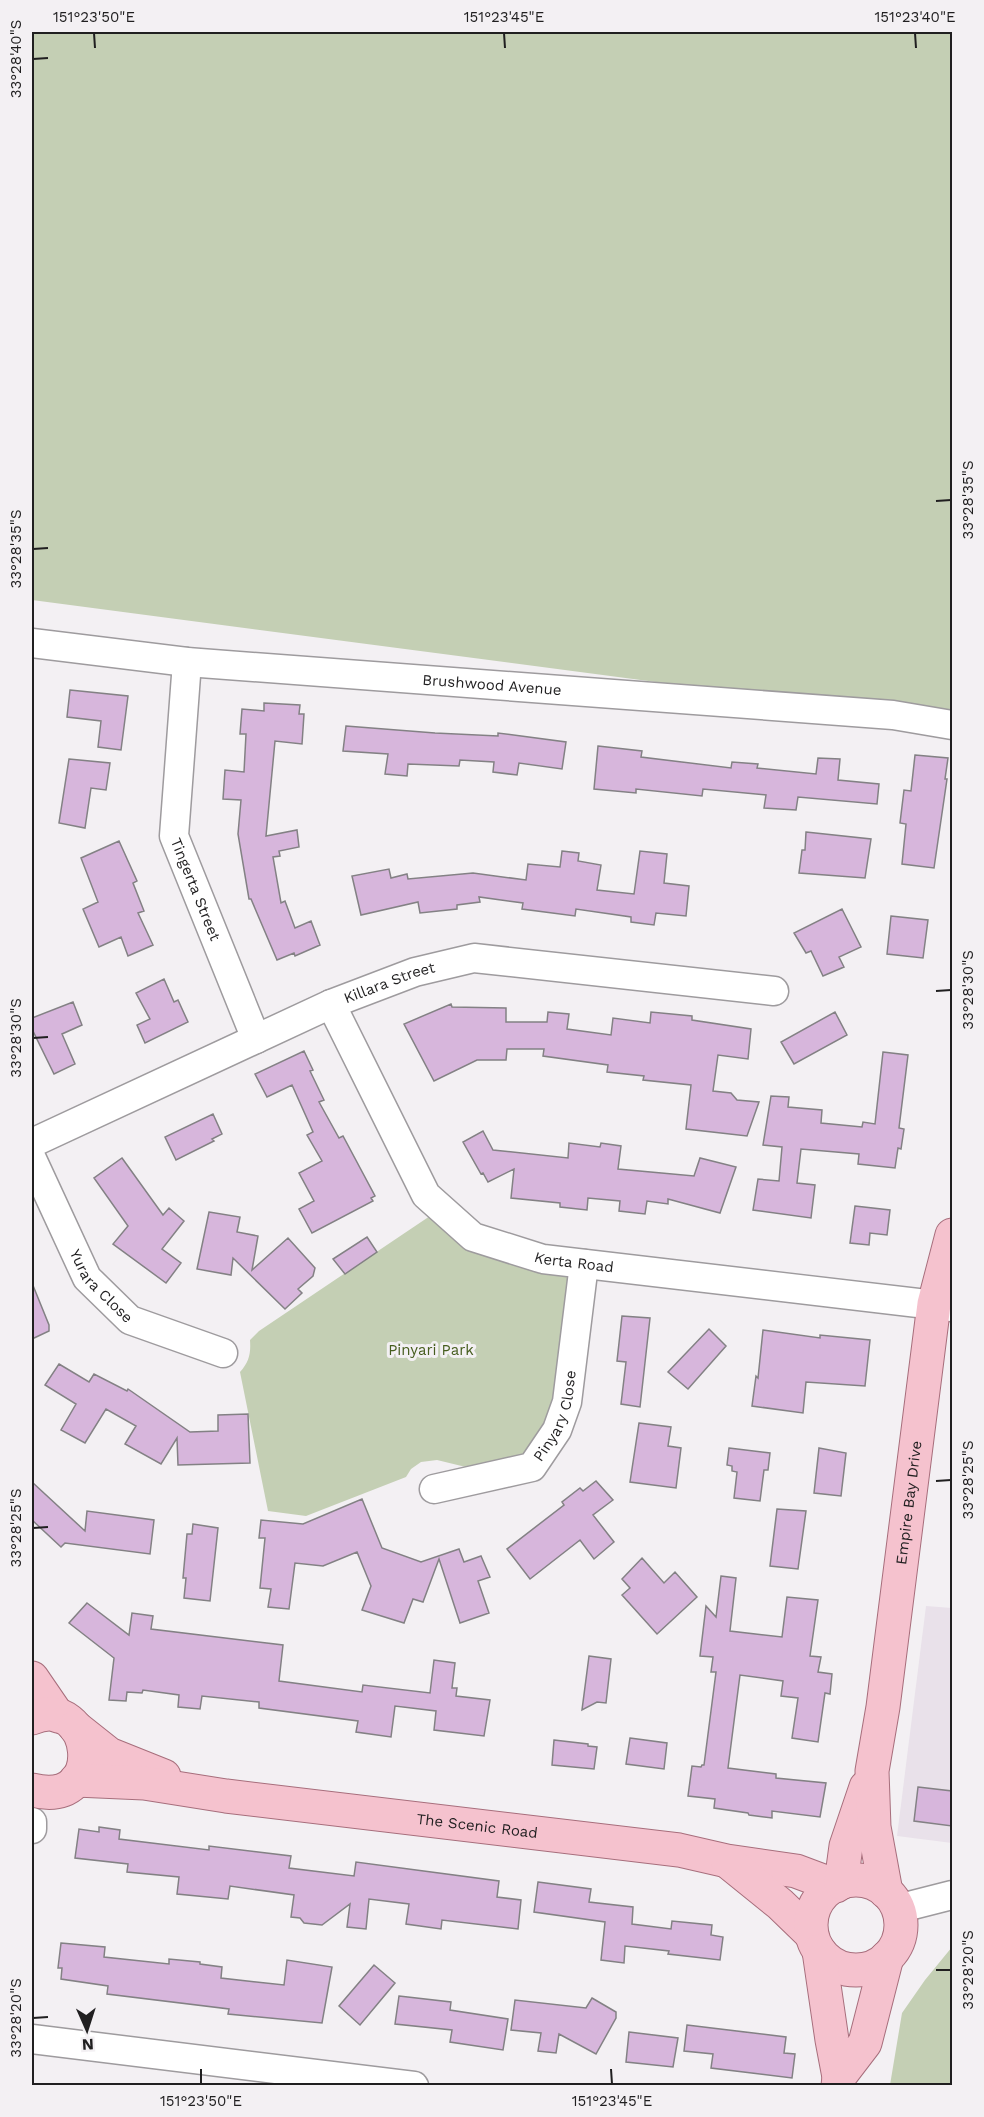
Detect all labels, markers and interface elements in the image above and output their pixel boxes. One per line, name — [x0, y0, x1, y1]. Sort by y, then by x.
text: 151°23'50"E — [53, 8, 135, 26]
text: 151°23'45"E — [464, 8, 544, 26]
text: 151°23'40"E — [874, 8, 956, 26]
text: 33°28'40"S — [7, 20, 25, 98]
text: 33°28'35"S — [959, 460, 977, 540]
text: 33°28'35"S — [7, 509, 25, 589]
street label: Brushwood Avenue — [422, 671, 562, 699]
street label: Tingerta Street — [167, 835, 225, 944]
text: 33°28'30"S — [959, 950, 977, 1030]
street label: Killara Street — [341, 958, 438, 1007]
text: 33°28'30"S — [7, 998, 25, 1078]
street label: Yurara Close — [66, 1246, 137, 1327]
street label: Kerta Road — [532, 1248, 615, 1276]
park label: Pinyari Park — [388, 1341, 474, 1359]
street label: Pinyary Close — [530, 1369, 580, 1465]
street label: Empire Bay Drive — [892, 1440, 926, 1566]
text: 33°28'25"S — [959, 1440, 977, 1520]
text: 33°28'25"S — [7, 1488, 25, 1568]
street label: The Scenic Road — [415, 1810, 539, 1842]
text: 33°28'20"S — [959, 1930, 977, 2010]
text: 33°28'20"S — [7, 1978, 25, 2058]
north arrow — [57, 2000, 117, 2060]
text: N — [81, 2035, 94, 2054]
text: 151°23'50"E — [160, 2092, 242, 2110]
text: 151°23'45"E — [572, 2092, 652, 2110]

